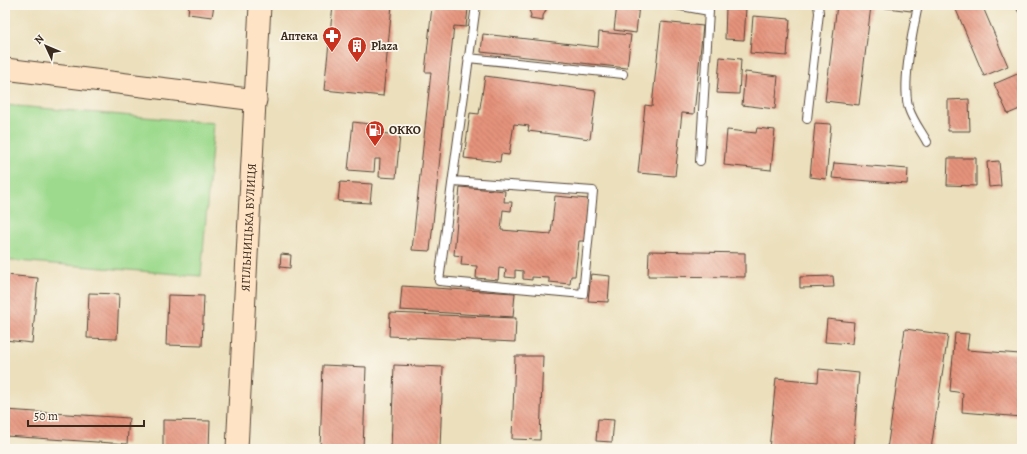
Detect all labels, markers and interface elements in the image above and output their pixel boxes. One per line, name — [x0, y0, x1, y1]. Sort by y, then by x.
pharmacy icon: Аптека — [321, 25, 343, 53]
north arrow — [26, 26, 66, 66]
place label: Аптека — [280, 28, 318, 44]
text: N — [31, 31, 47, 47]
building icon: Plaza — [346, 35, 368, 63]
place label: Plaza — [371, 38, 398, 54]
fuel station icon: ОККО — [364, 119, 386, 147]
place label: ОККО — [389, 122, 421, 138]
street label: ЯГІЛЬНИЦЬКА ВУЛИЦЯ — [237, 163, 260, 292]
scale bar — [28, 402, 144, 428]
text: 50 m — [34, 408, 58, 424]

